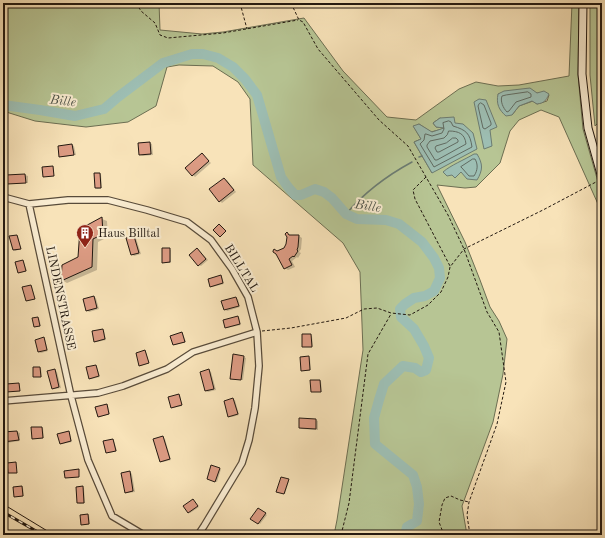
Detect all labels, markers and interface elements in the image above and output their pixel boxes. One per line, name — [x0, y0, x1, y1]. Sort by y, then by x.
water label: Bille — [48, 94, 77, 109]
water label: Bille — [353, 198, 382, 215]
building icon: Haus Billtal — [75, 223, 95, 248]
place label: Haus Billtal — [98, 228, 160, 240]
street label: BILLTAL — [222, 242, 261, 295]
street label: LINDENSTRASSE — [43, 245, 77, 351]

